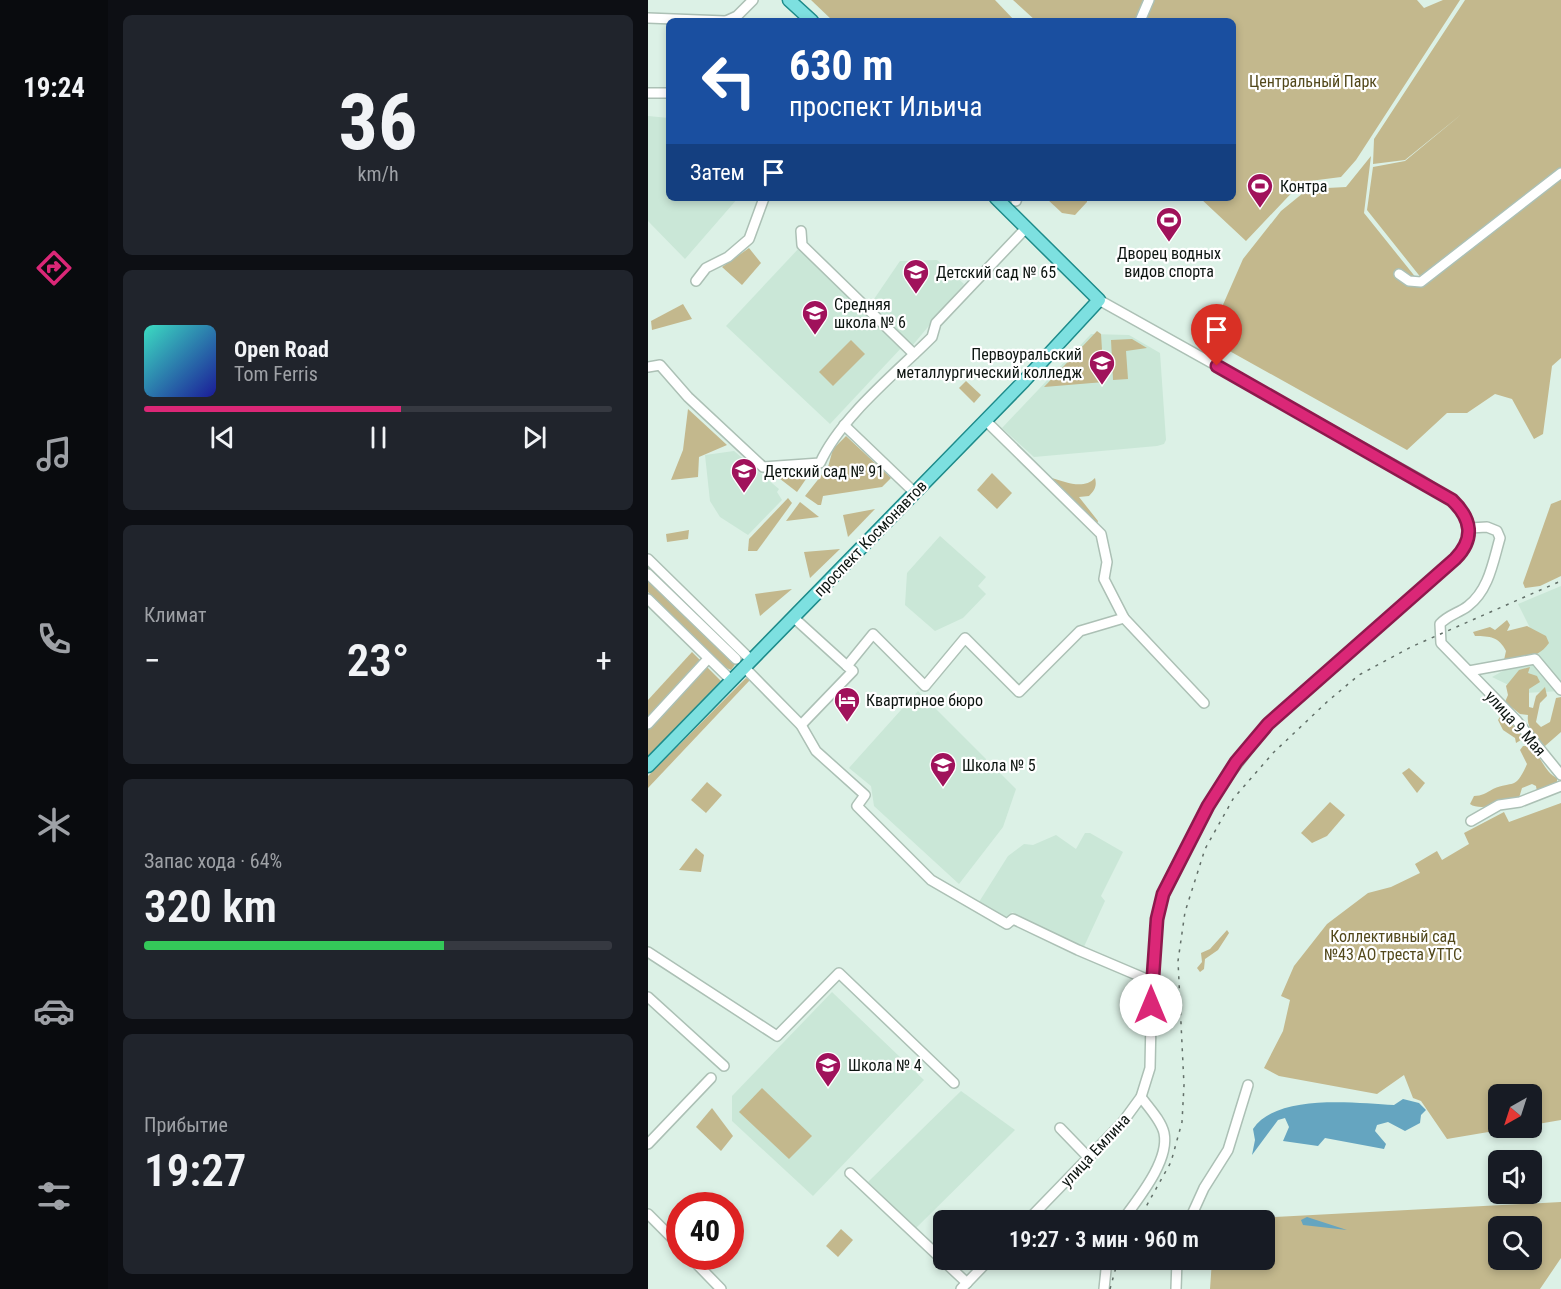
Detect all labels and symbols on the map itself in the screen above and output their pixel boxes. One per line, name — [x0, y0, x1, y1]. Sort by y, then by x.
park label: Центральный Парк — [1249, 72, 1377, 91]
sports icon: Контра — [1245, 171, 1275, 209]
place label: Контра — [1280, 177, 1327, 196]
sports icon: Дворец водных видов спорта — [1154, 205, 1184, 243]
place label: Дворец водных видов спорта — [1117, 244, 1221, 281]
school or university icon: Детский сад № 65 — [901, 257, 931, 295]
place label: Детский сад № 65 — [936, 263, 1056, 282]
place label: Средняя школа № 6 — [834, 295, 906, 332]
school or university icon: Средняя школа № 6 — [800, 298, 830, 336]
pin — [1191, 304, 1242, 366]
place label: Первоуральский металлургический колледж — [896, 345, 1082, 382]
school or university icon: Первоуральский металлургический колледж — [1087, 348, 1117, 386]
school or university icon: Детский сад № 91 — [729, 456, 759, 494]
place label: Детский сад № 91 — [764, 462, 884, 481]
street label: проспект Космонавтов — [810, 476, 931, 600]
hotel icon: Квартирное бюро — [832, 685, 862, 723]
street label: улица 9 Мая — [1481, 687, 1550, 760]
place label: Квартирное бюро — [866, 691, 983, 710]
school or university icon: Школа № 5 — [928, 750, 958, 788]
place label: Школа № 5 — [962, 756, 1036, 775]
park label: Коллективный сад №43 АО треста УТТС — [1324, 927, 1462, 964]
position arrow — [1119, 973, 1183, 1037]
school or university icon: Школа № 4 — [813, 1050, 843, 1088]
place label: Школа № 4 — [848, 1056, 922, 1075]
north arrow — [1488, 1084, 1542, 1138]
street label: улица Емлина — [1057, 1110, 1134, 1191]
speed limit sign: 40 — [666, 1192, 744, 1270]

